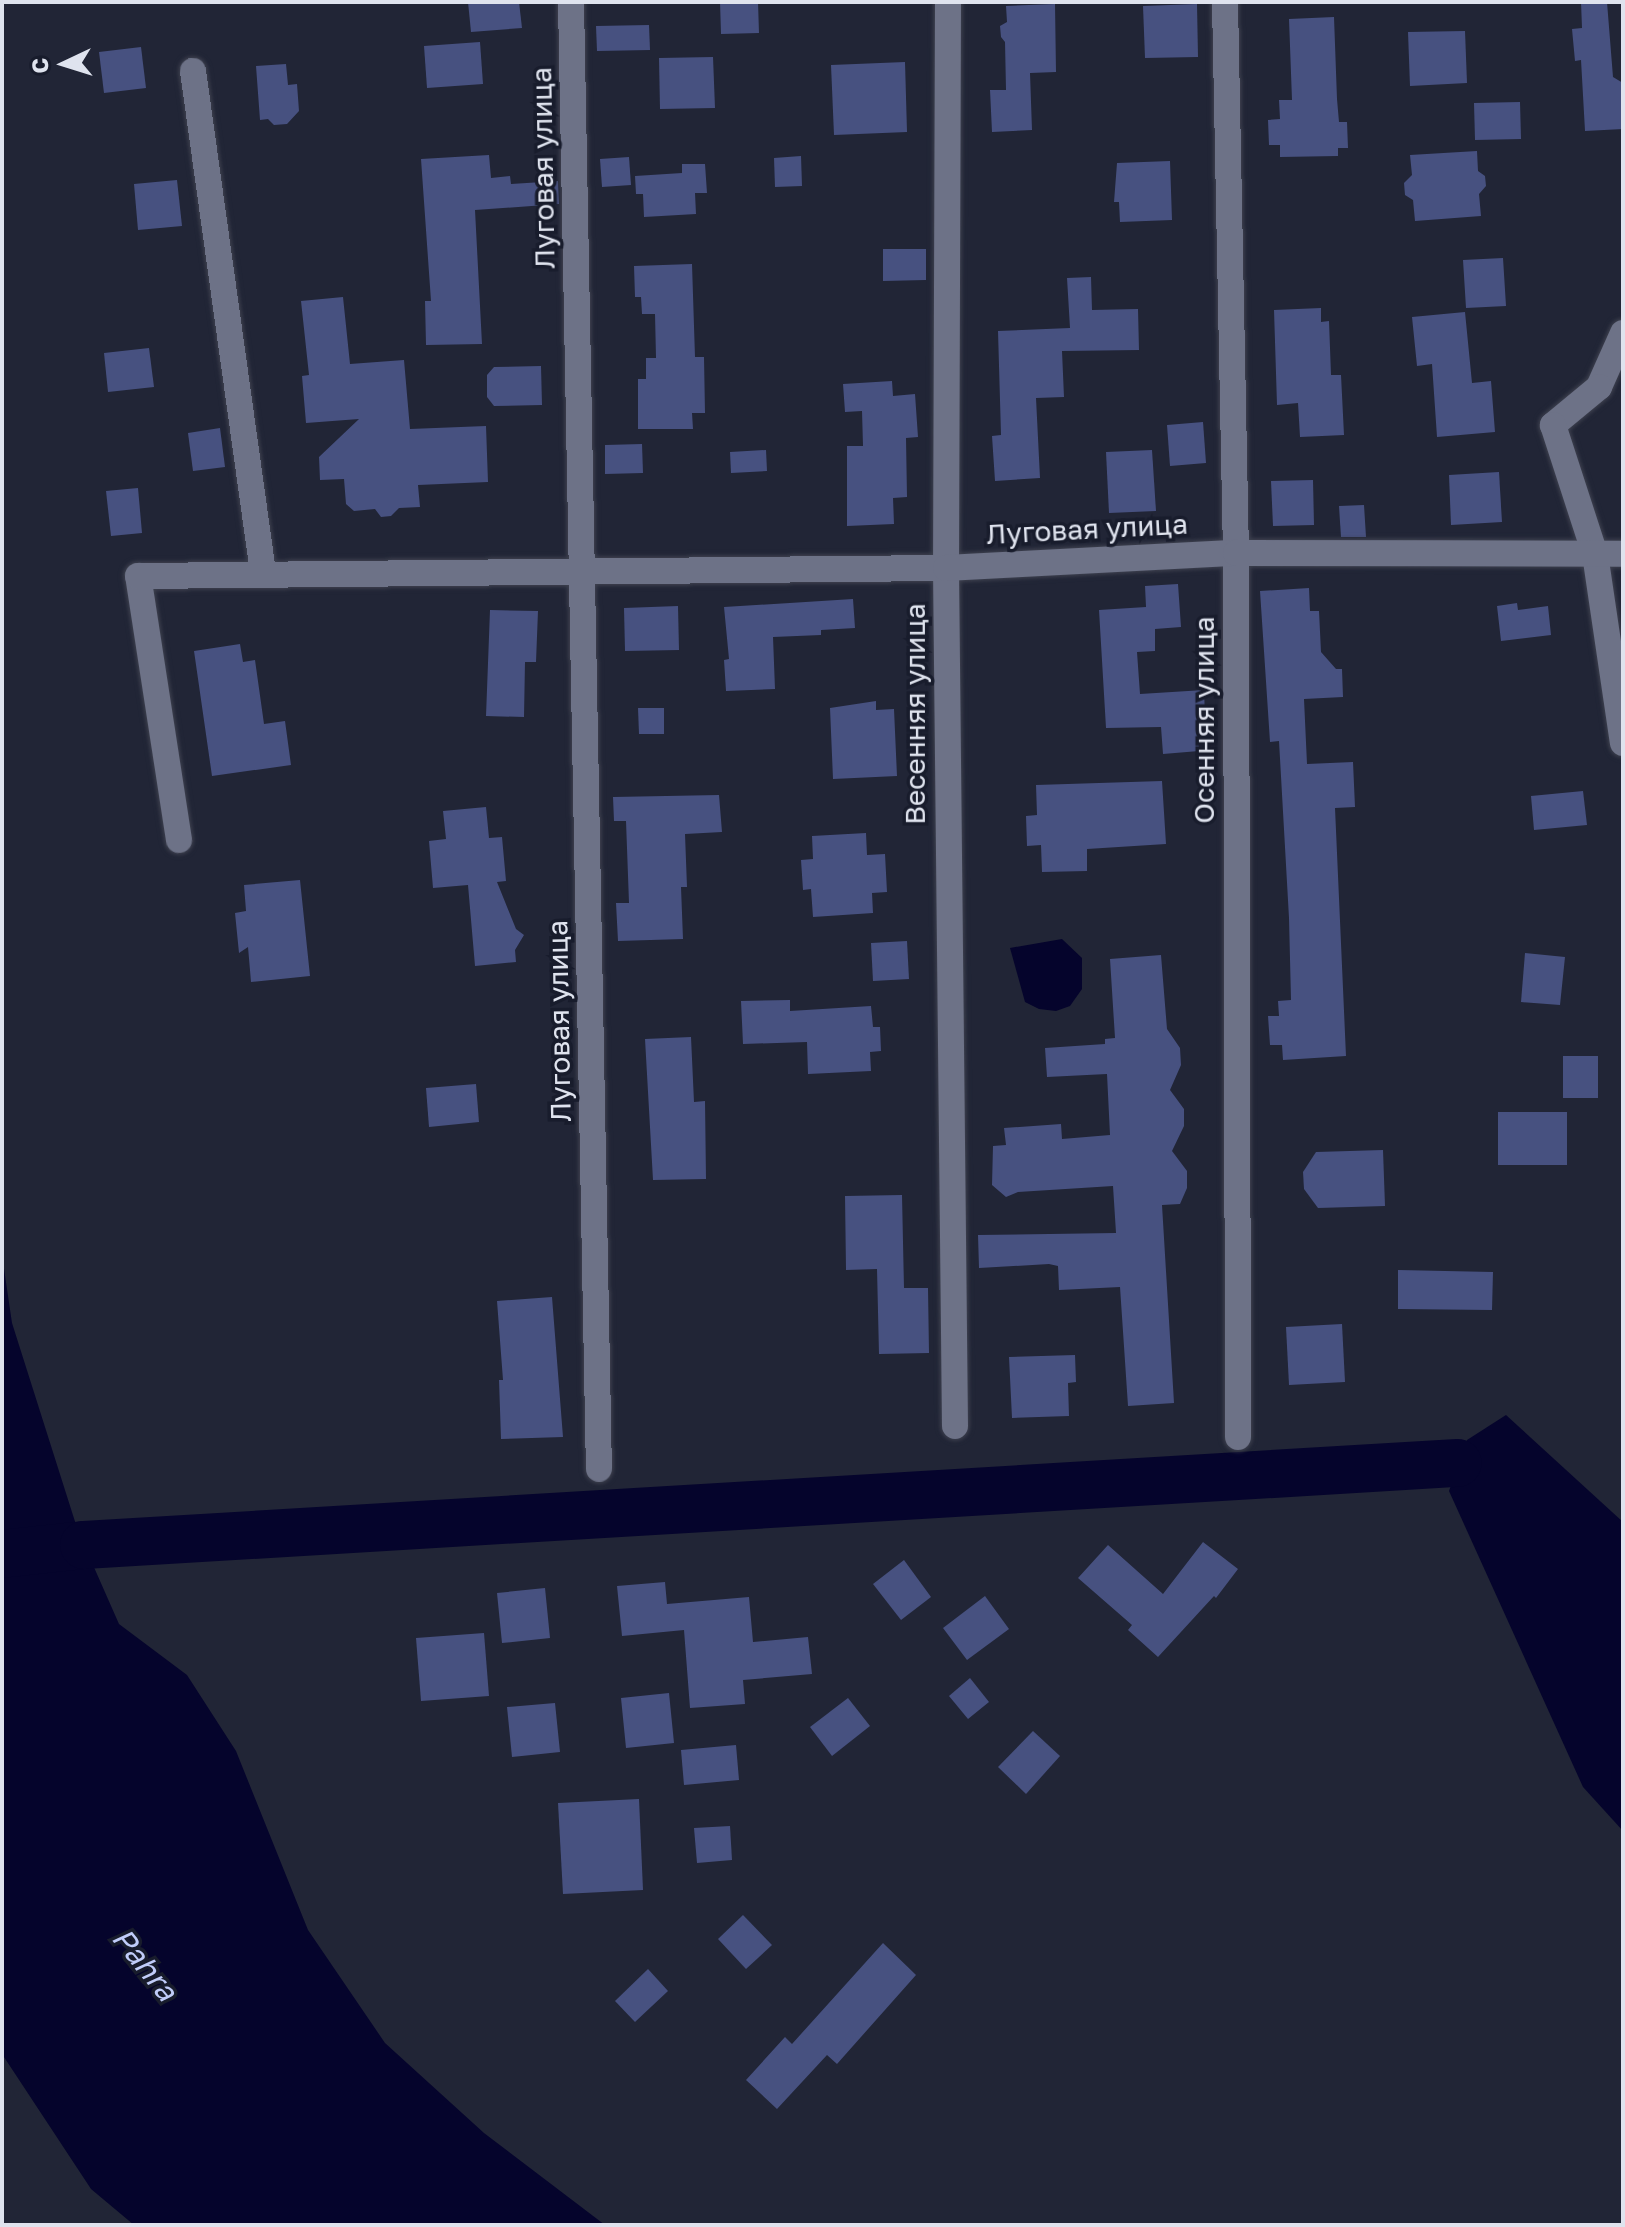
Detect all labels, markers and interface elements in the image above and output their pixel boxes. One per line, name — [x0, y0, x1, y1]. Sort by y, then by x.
north arrow — [24, 24, 104, 104]
text: С — [26, 57, 54, 74]
street label: Луговая улица — [524, 67, 562, 269]
street label: Луговая улица — [985, 507, 1189, 551]
street label: Весенняя улица — [898, 603, 932, 825]
street label: Осенняя улица — [1187, 616, 1221, 824]
street label: Луговая улица — [540, 920, 578, 1122]
water label: Pahra — [105, 1920, 185, 2008]

